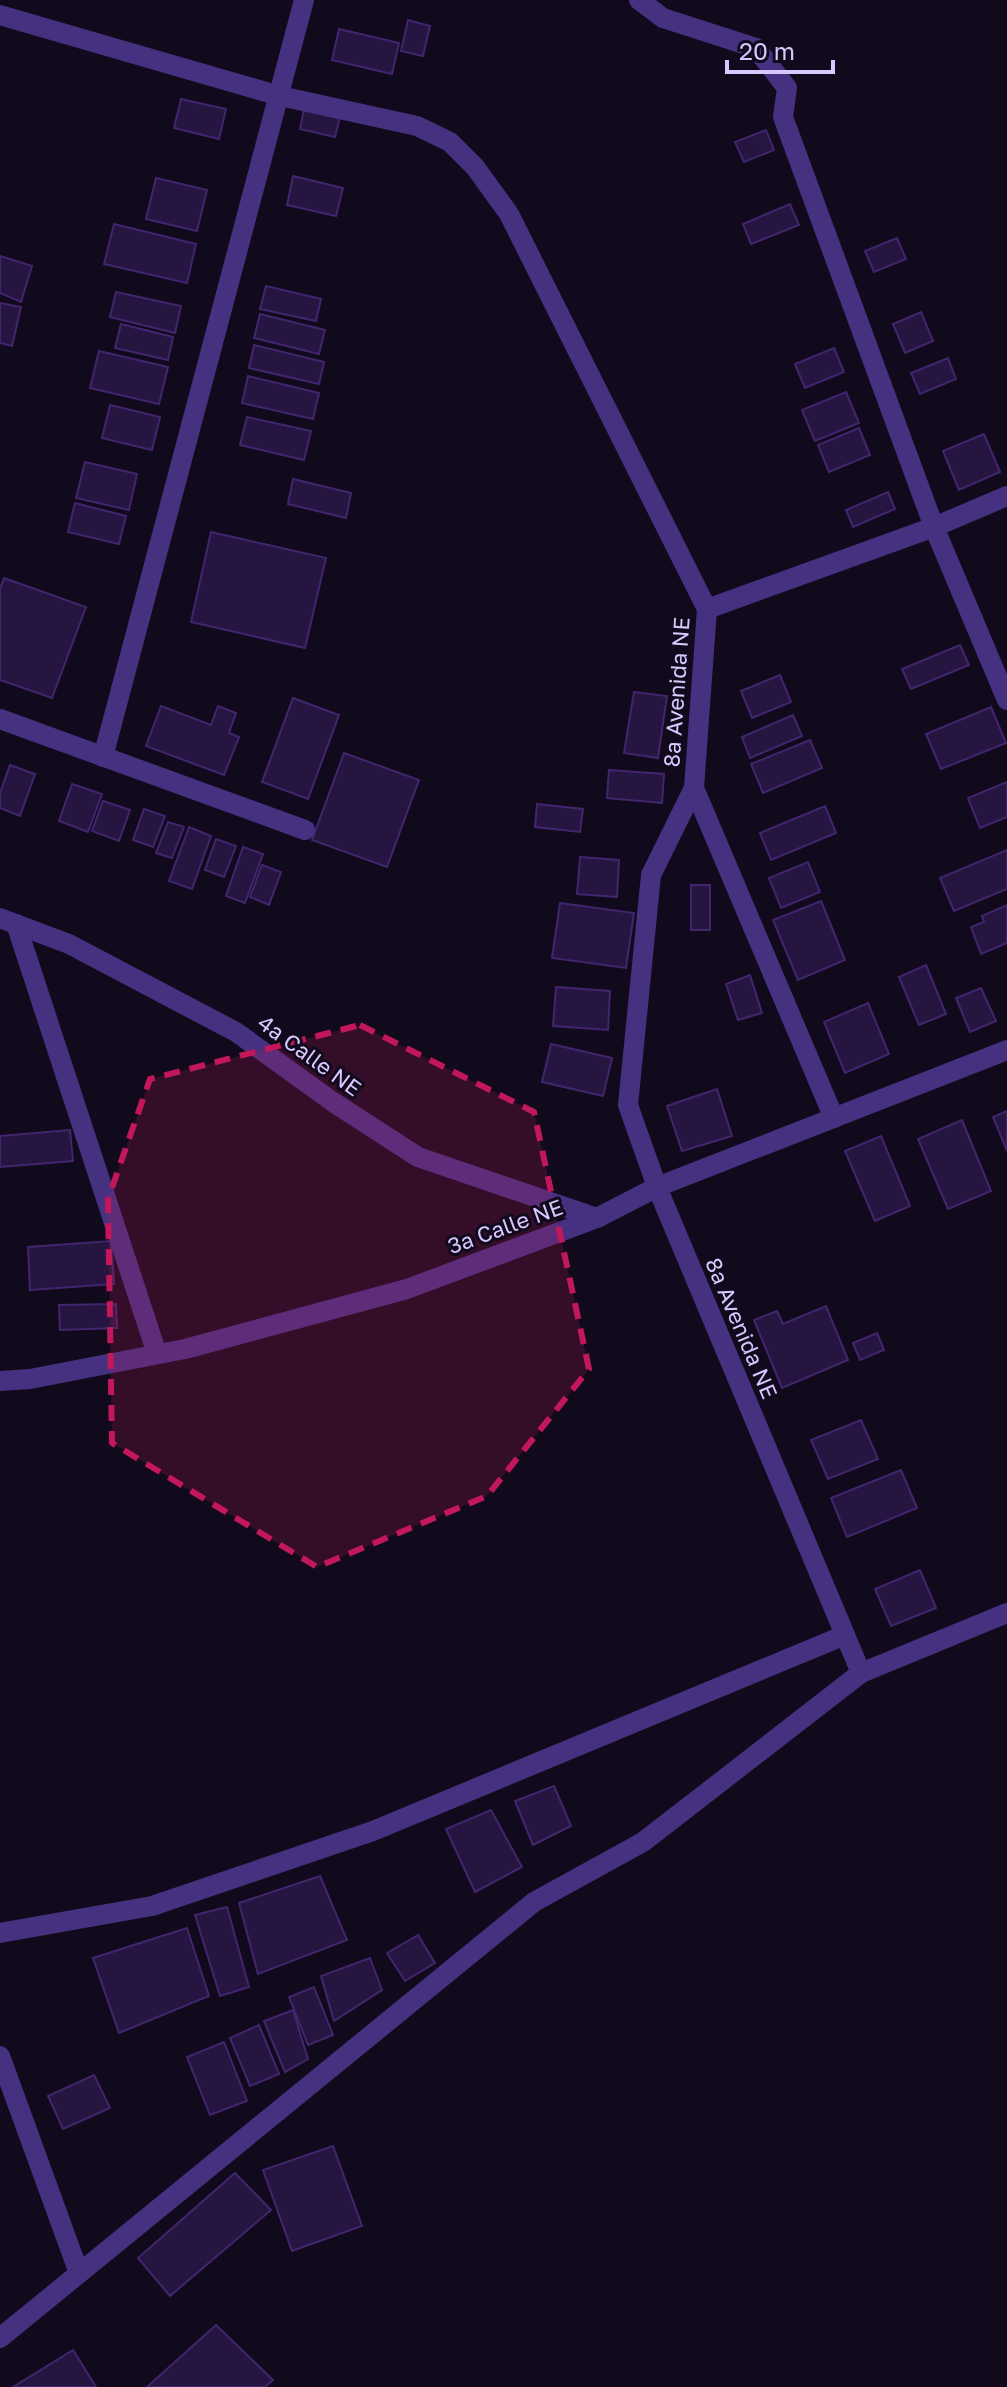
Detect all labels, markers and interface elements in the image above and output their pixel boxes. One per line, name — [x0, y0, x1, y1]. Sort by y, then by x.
scale bar — [727, 24, 833, 74]
text: 20 m — [739, 36, 795, 65]
street label: 8a Avenida NE — [657, 616, 695, 768]
street label: 4a Calle NE — [253, 1009, 367, 1101]
street label: 3a Calle NE — [444, 1193, 566, 1259]
street label: 8a Avenida NE — [700, 1253, 784, 1403]

